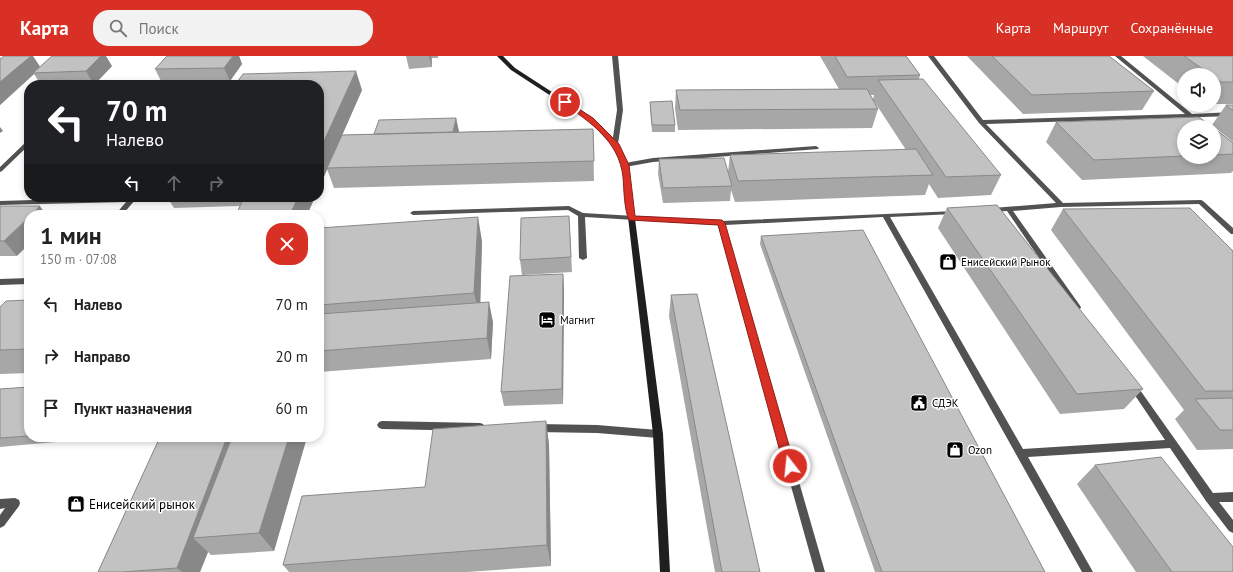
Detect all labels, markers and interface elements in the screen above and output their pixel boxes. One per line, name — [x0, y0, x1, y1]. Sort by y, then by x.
search box — [93, 10, 373, 46]
text: Карта — [20, 16, 69, 40]
icon: search — [107, 17, 129, 39]
text: Поиск — [139, 19, 179, 38]
text: Карта — [996, 19, 1031, 37]
text: Маршрут — [1053, 19, 1108, 37]
text: Сохранённые — [1130, 19, 1213, 37]
map controls — [1177, 68, 1221, 164]
button: sound — [1177, 68, 1221, 112]
pin — [548, 85, 582, 119]
icon: arrive — [554, 91, 576, 113]
text: 70 m — [106, 92, 167, 129]
icon: left — [40, 96, 92, 148]
button: layers — [1177, 120, 1221, 164]
text: Налево — [106, 128, 164, 151]
icon: left — [121, 172, 143, 194]
icon: ahead — [163, 172, 185, 194]
icon: right — [205, 172, 227, 194]
text: 1 мин — [40, 220, 102, 251]
button: close — [266, 223, 308, 265]
text: 150 m · 07:08 — [40, 251, 117, 268]
shop icon: Енисейский Рынок — [938, 252, 958, 272]
place label: Енисейский Рынок — [961, 255, 1051, 269]
icon: left — [40, 293, 62, 315]
text: Налево — [74, 295, 122, 314]
text: 70 m — [275, 295, 308, 314]
hotel icon: Магнит — [537, 310, 557, 330]
place label: Магнит — [560, 313, 595, 327]
icon: right — [40, 345, 62, 367]
text: Направо — [74, 347, 130, 366]
text: 20 m — [275, 347, 308, 366]
public building icon: СДЭК — [909, 393, 929, 413]
place label: СДЭК — [932, 396, 959, 410]
icon: arrive — [40, 397, 62, 419]
text: Пункт назначения — [74, 399, 192, 418]
text: 60 m — [275, 399, 308, 418]
shop icon: Ozon — [945, 440, 965, 460]
place label: Ozon — [968, 443, 992, 457]
position arrow — [769, 445, 811, 487]
shop icon: Енисейский рынок — [66, 494, 86, 514]
place label: Енисейский рынок — [89, 496, 196, 513]

